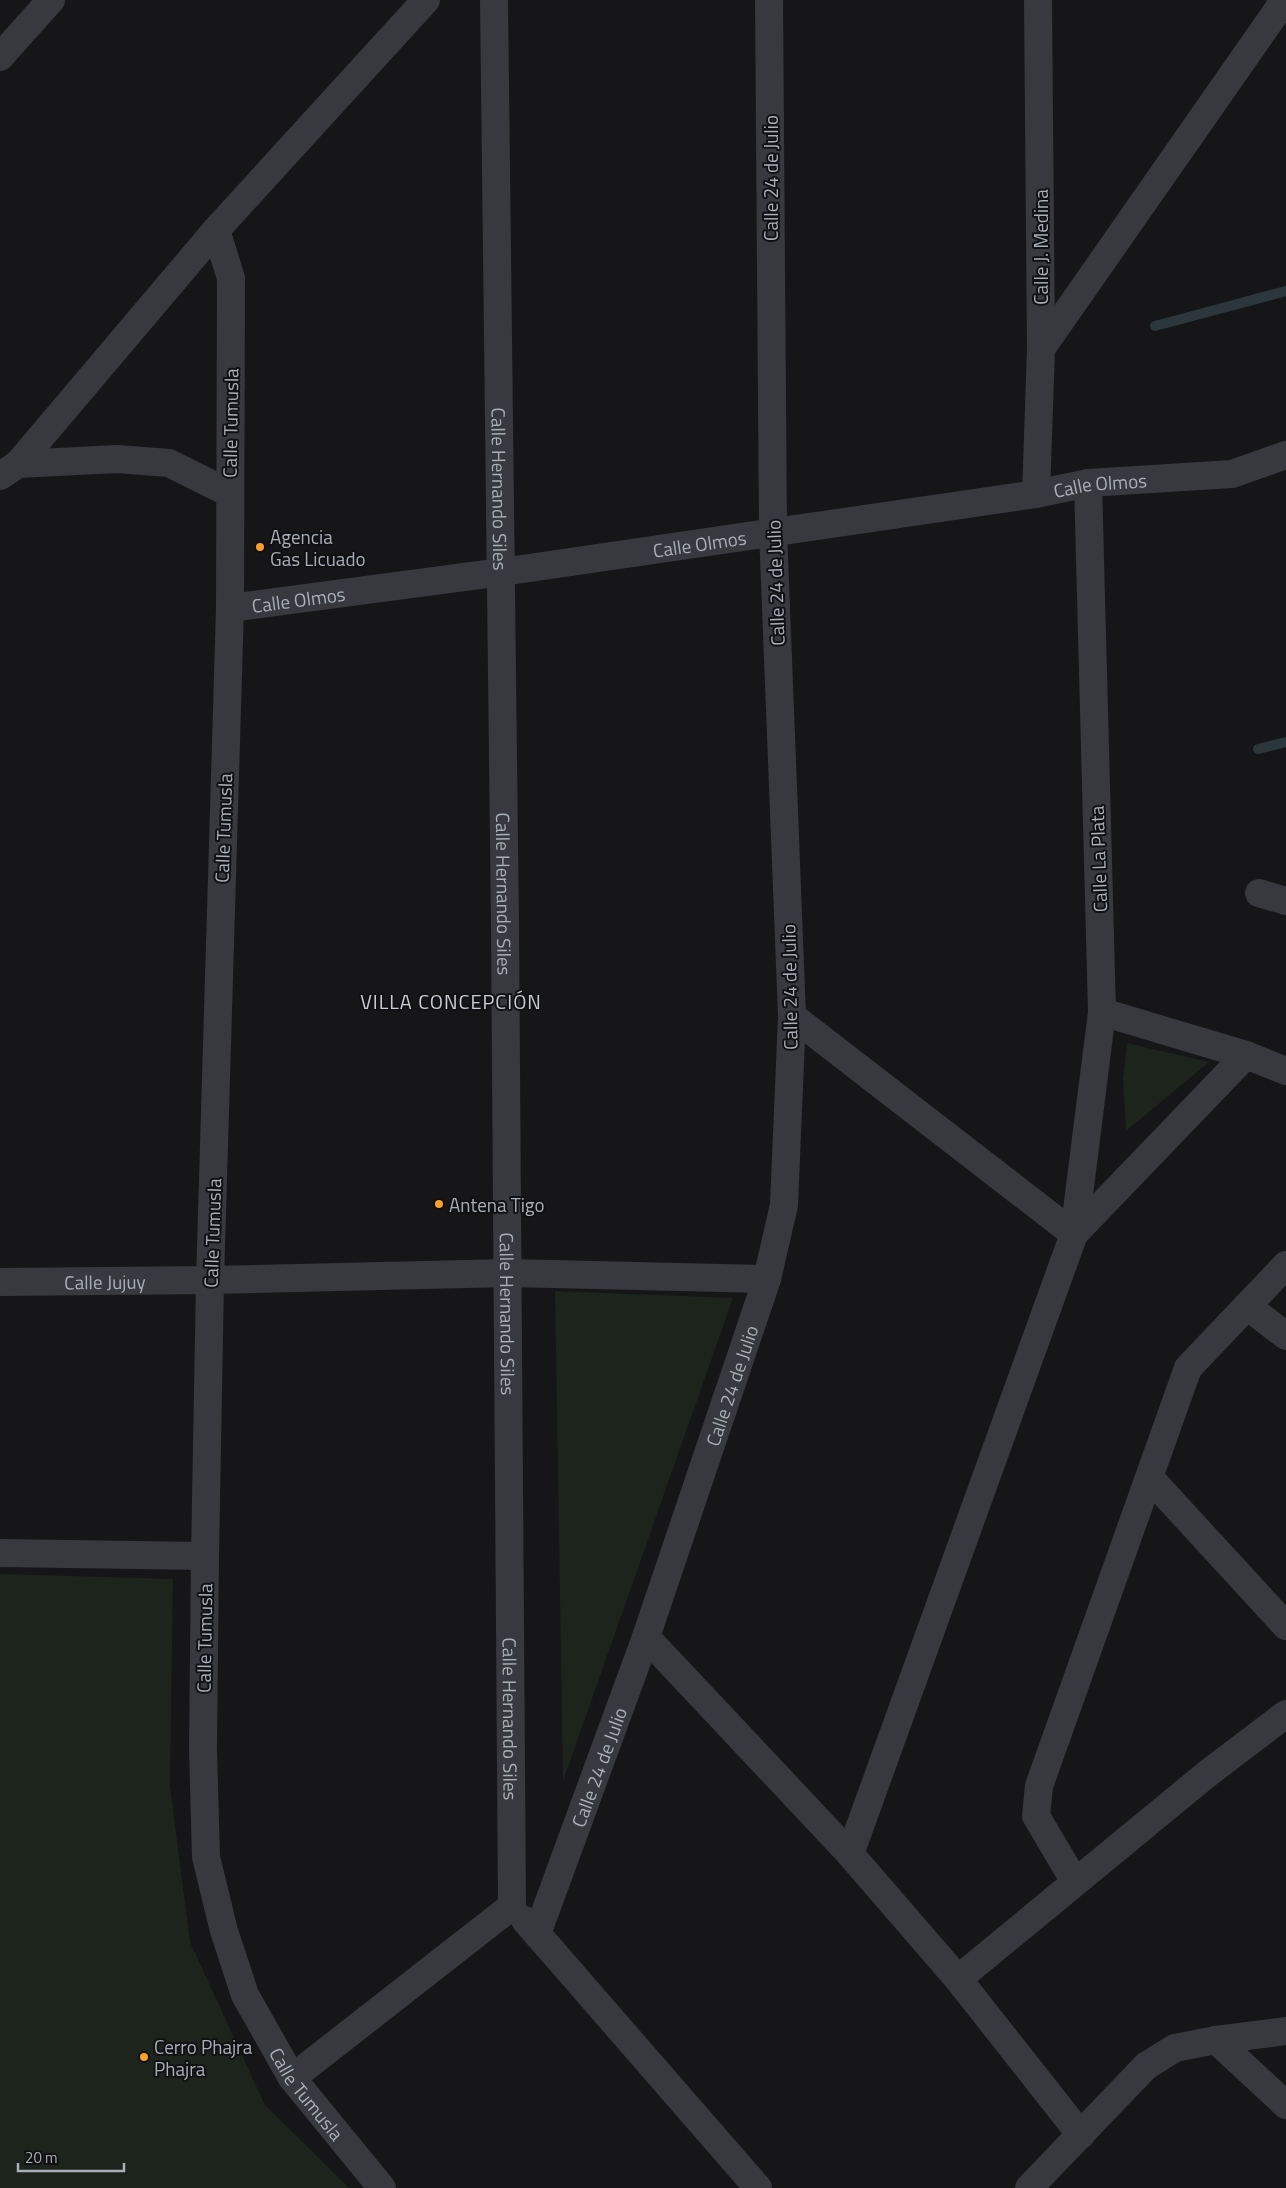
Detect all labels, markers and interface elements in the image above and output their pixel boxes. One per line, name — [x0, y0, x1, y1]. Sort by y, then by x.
street label: Calle 24 de Julio — [756, 115, 785, 241]
street label: Calle J. Medina — [1026, 189, 1055, 305]
street label: Calle Tumusla — [215, 368, 245, 478]
street label: Calle Hernando Siles — [485, 407, 516, 571]
street label: Calle Olmos — [1050, 465, 1148, 504]
street label: Calle 24 de Julio — [758, 520, 792, 646]
place label: Agencia Gas Licuado — [270, 522, 365, 573]
street label: Calle Olmos — [651, 522, 748, 564]
marker: Agencia Gas Licuado — [254, 541, 266, 553]
street label: Calle Olmos — [250, 578, 347, 619]
street label: Calle Tumusla — [207, 772, 239, 883]
street label: Calle La Plata — [1082, 805, 1114, 913]
street label: Calle Hernando Siles — [489, 812, 520, 976]
street label: Calle 24 de Julio — [773, 924, 805, 1050]
district label: VILLA CONCEPCIÓN — [360, 986, 542, 1017]
street label: Calle Tumusla — [196, 1177, 228, 1288]
place label: Antena Tigo — [449, 1190, 545, 1219]
marker: Antena Tigo — [433, 1198, 445, 1210]
street label: Calle Hernando Siles — [493, 1232, 523, 1396]
street label: Calle Jujuy — [64, 1266, 146, 1296]
street label: Calle 24 de Julio — [697, 1321, 765, 1450]
street label: Calle Tumusla — [189, 1583, 219, 1693]
street label: Calle Hernando Siles — [496, 1637, 526, 1801]
street label: Calle 24 de Julio — [563, 1703, 634, 1831]
place label: Cerro Phajra Phajra — [154, 2032, 253, 2083]
street label: Calle Tumusla — [263, 2042, 352, 2147]
marker: Cerro Phajra Phajra — [138, 2051, 150, 2063]
scale bar — [18, 2140, 124, 2172]
text: 20 m — [25, 2146, 58, 2169]

